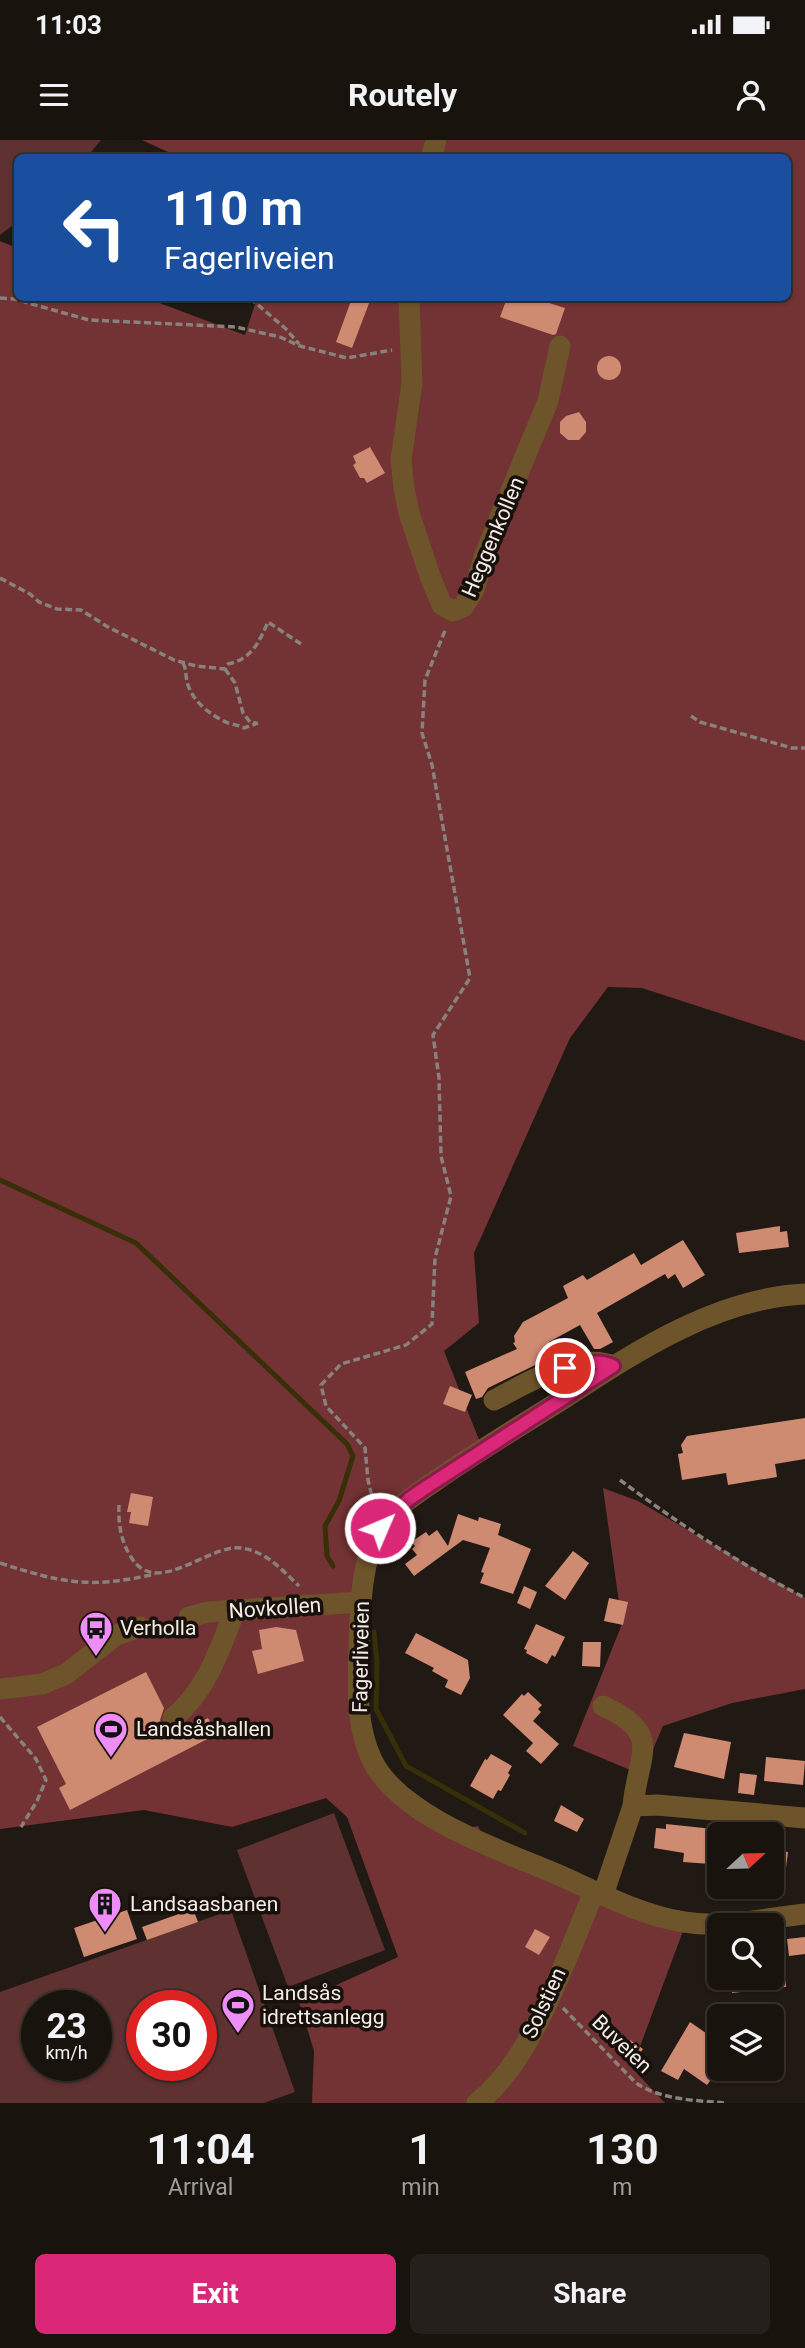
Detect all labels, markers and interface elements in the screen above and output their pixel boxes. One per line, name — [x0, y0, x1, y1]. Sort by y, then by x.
text: 11:03 — [35, 10, 102, 40]
icon: menu — [35, 76, 73, 114]
text: Routely — [348, 76, 457, 114]
icon: person — [732, 76, 770, 114]
text: 110 m — [164, 180, 303, 237]
icon: left — [49, 182, 140, 273]
text: Fagerliveien — [164, 239, 335, 277]
street label: Heggenkollen — [457, 473, 529, 601]
pin — [535, 1338, 595, 1398]
icon: arrive — [546, 1349, 584, 1387]
position arrow — [343, 1491, 417, 1565]
street label: Novkollen — [228, 1593, 322, 1623]
street label: Fagerliveien — [348, 1601, 374, 1713]
bus stop icon: Verholla — [77, 1609, 115, 1658]
place label: Verholla — [120, 1616, 196, 1640]
sports icon: Landsåshallen — [92, 1710, 130, 1759]
place label: Landsåshallen — [136, 1717, 271, 1741]
north arrow — [707, 1822, 784, 1899]
map controls — [707, 1822, 784, 2081]
building icon: Landsaasbanen — [86, 1885, 124, 1934]
place label: Landsaasbanen — [130, 1892, 278, 1916]
button: search — [707, 1913, 784, 1990]
street label: Solstien — [517, 1964, 571, 2042]
place label: Landsås idrettsanlegg — [262, 1981, 384, 2029]
sports icon: Landsås idrettsanlegg — [219, 1986, 257, 2035]
speed limit sign: 30 — [126, 1990, 217, 2081]
button: layers — [707, 2004, 784, 2081]
text: 23 — [46, 2006, 87, 2047]
street label: Buveien — [587, 2010, 657, 2078]
text: km/h — [45, 2042, 88, 2063]
text: 11:04 — [147, 2125, 255, 2174]
text: 1 — [408, 2125, 433, 2174]
text: 130 — [586, 2125, 659, 2174]
text: Arrival — [168, 2174, 233, 2201]
text: min — [401, 2174, 440, 2201]
text: m — [612, 2174, 632, 2201]
button: Exit — [35, 2254, 396, 2334]
button: Share — [410, 2254, 770, 2334]

